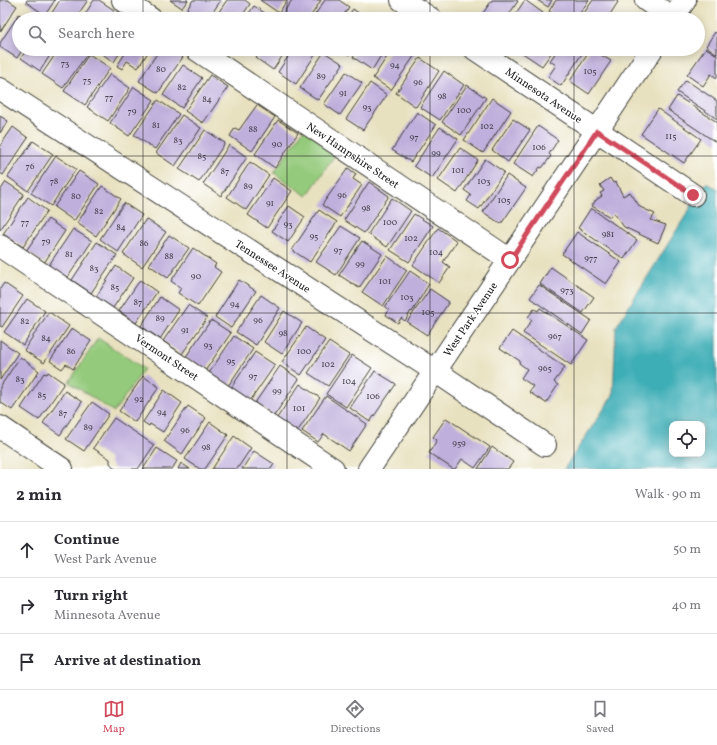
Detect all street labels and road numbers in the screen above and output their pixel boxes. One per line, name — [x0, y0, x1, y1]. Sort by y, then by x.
street label: Minnesota Avenue — [502, 65, 585, 128]
street label: New Hampshire Street — [303, 120, 402, 193]
street label: Tennessee Avenue — [232, 237, 313, 297]
street label: West Park Avenue — [441, 280, 502, 360]
street label: Vermont Street — [132, 332, 201, 385]

